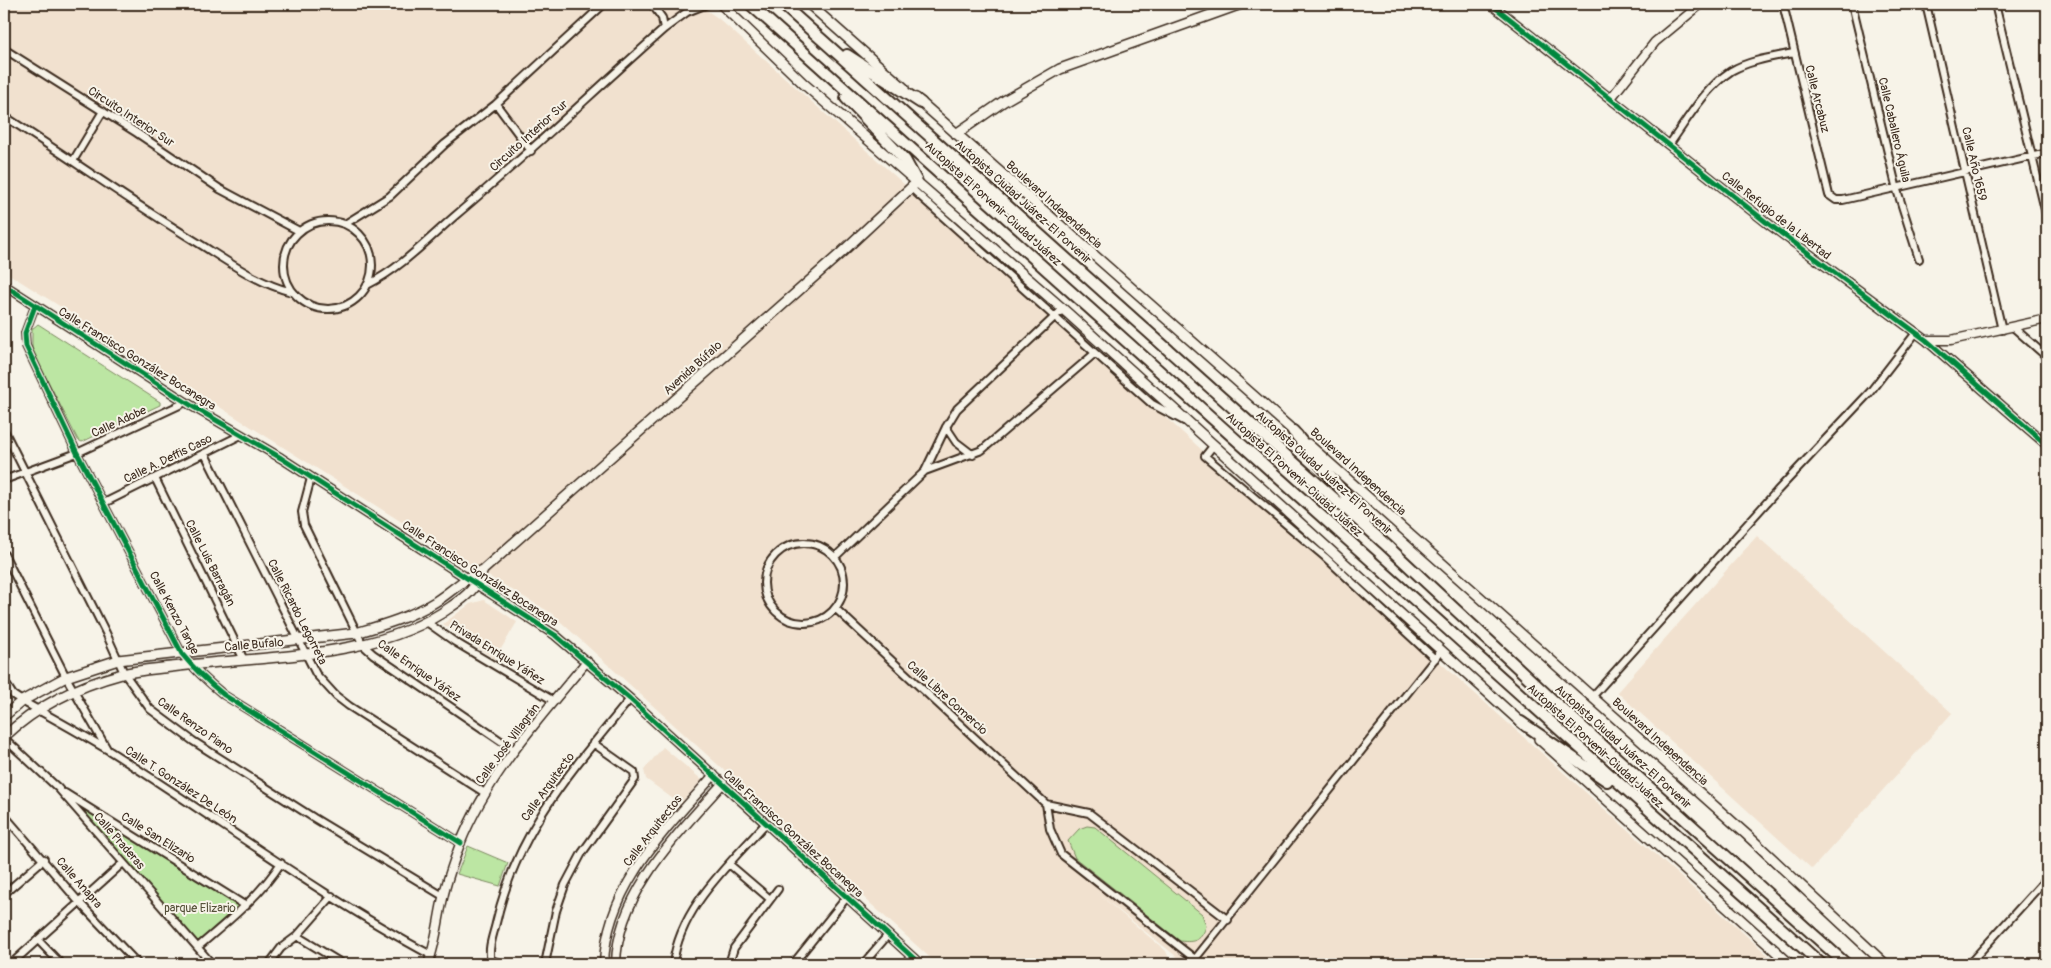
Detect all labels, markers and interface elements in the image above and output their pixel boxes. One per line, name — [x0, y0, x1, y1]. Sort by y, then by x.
street label: Calle Arcabuz — [1801, 64, 1833, 134]
street label: Calle Caballero Águila — [1875, 76, 1914, 184]
street label: Circuito Interior Sur — [85, 84, 178, 151]
street label: Circuito Interior Sur — [487, 97, 572, 175]
street label: Calle Año 1659 — [1958, 126, 1990, 202]
street label: Autopista Ciudad Juárez-El Porvenir — [952, 137, 1095, 268]
street label: Autopista El Porvenir-Ciudad Juárez — [922, 139, 1064, 269]
street label: Boulevard Independencia — [1003, 158, 1105, 252]
street label: Calle Refugio de la Libertad — [1718, 169, 1834, 263]
street label: Calle Francisco González Bocanegra — [55, 304, 219, 414]
street label: Avenida Búfalo — [661, 337, 726, 398]
street label: Calle Adobe — [89, 403, 149, 441]
street label: Autopista Ciudad Juárez-El Porvenir — [1253, 408, 1396, 539]
street label: Autopista El Porvenir-Ciudad Juárez — [1223, 410, 1365, 540]
street label: Boulevard Independencia — [1307, 425, 1409, 519]
street label: Calle A. Deffis Caso — [121, 431, 215, 487]
street label: Calle Luis Barragán — [182, 517, 238, 609]
street label: Calle Francisco González Bocanegra — [399, 518, 561, 630]
street label: Calle Ricardo Legorreta — [264, 557, 330, 668]
street label: Calle Kenzo Tange — [146, 569, 202, 657]
street label: Privada Enrique Yáñez — [447, 618, 547, 688]
street label: Calle Bufalo — [224, 635, 285, 655]
street label: Calle Enrique Yáñez — [374, 637, 464, 705]
street label: Calle Libre Comercio — [903, 658, 991, 739]
street label: Autopista El Porvenir-Ciudad Juárez — [1524, 681, 1666, 811]
street label: Autopista Ciudad Juárez-El Porvenir — [1552, 682, 1695, 813]
street label: Calle Renzo Piano — [154, 694, 236, 758]
street label: Boulevard Independencia — [1609, 695, 1711, 789]
street label: Calle José Villagrán — [473, 701, 543, 787]
street label: Calle T. González De León — [122, 743, 240, 827]
street label: Calle Arquitecto — [518, 749, 578, 824]
street label: Calle Francisco González Bocanegra — [720, 767, 866, 901]
street label: Calle Arquitectos — [620, 792, 686, 870]
street label: Calle Praderas — [90, 809, 148, 873]
street label: Calle San Elizario — [118, 809, 198, 867]
street label: Calle Anapra — [53, 854, 106, 912]
park label: parque Elizario — [164, 901, 236, 916]

